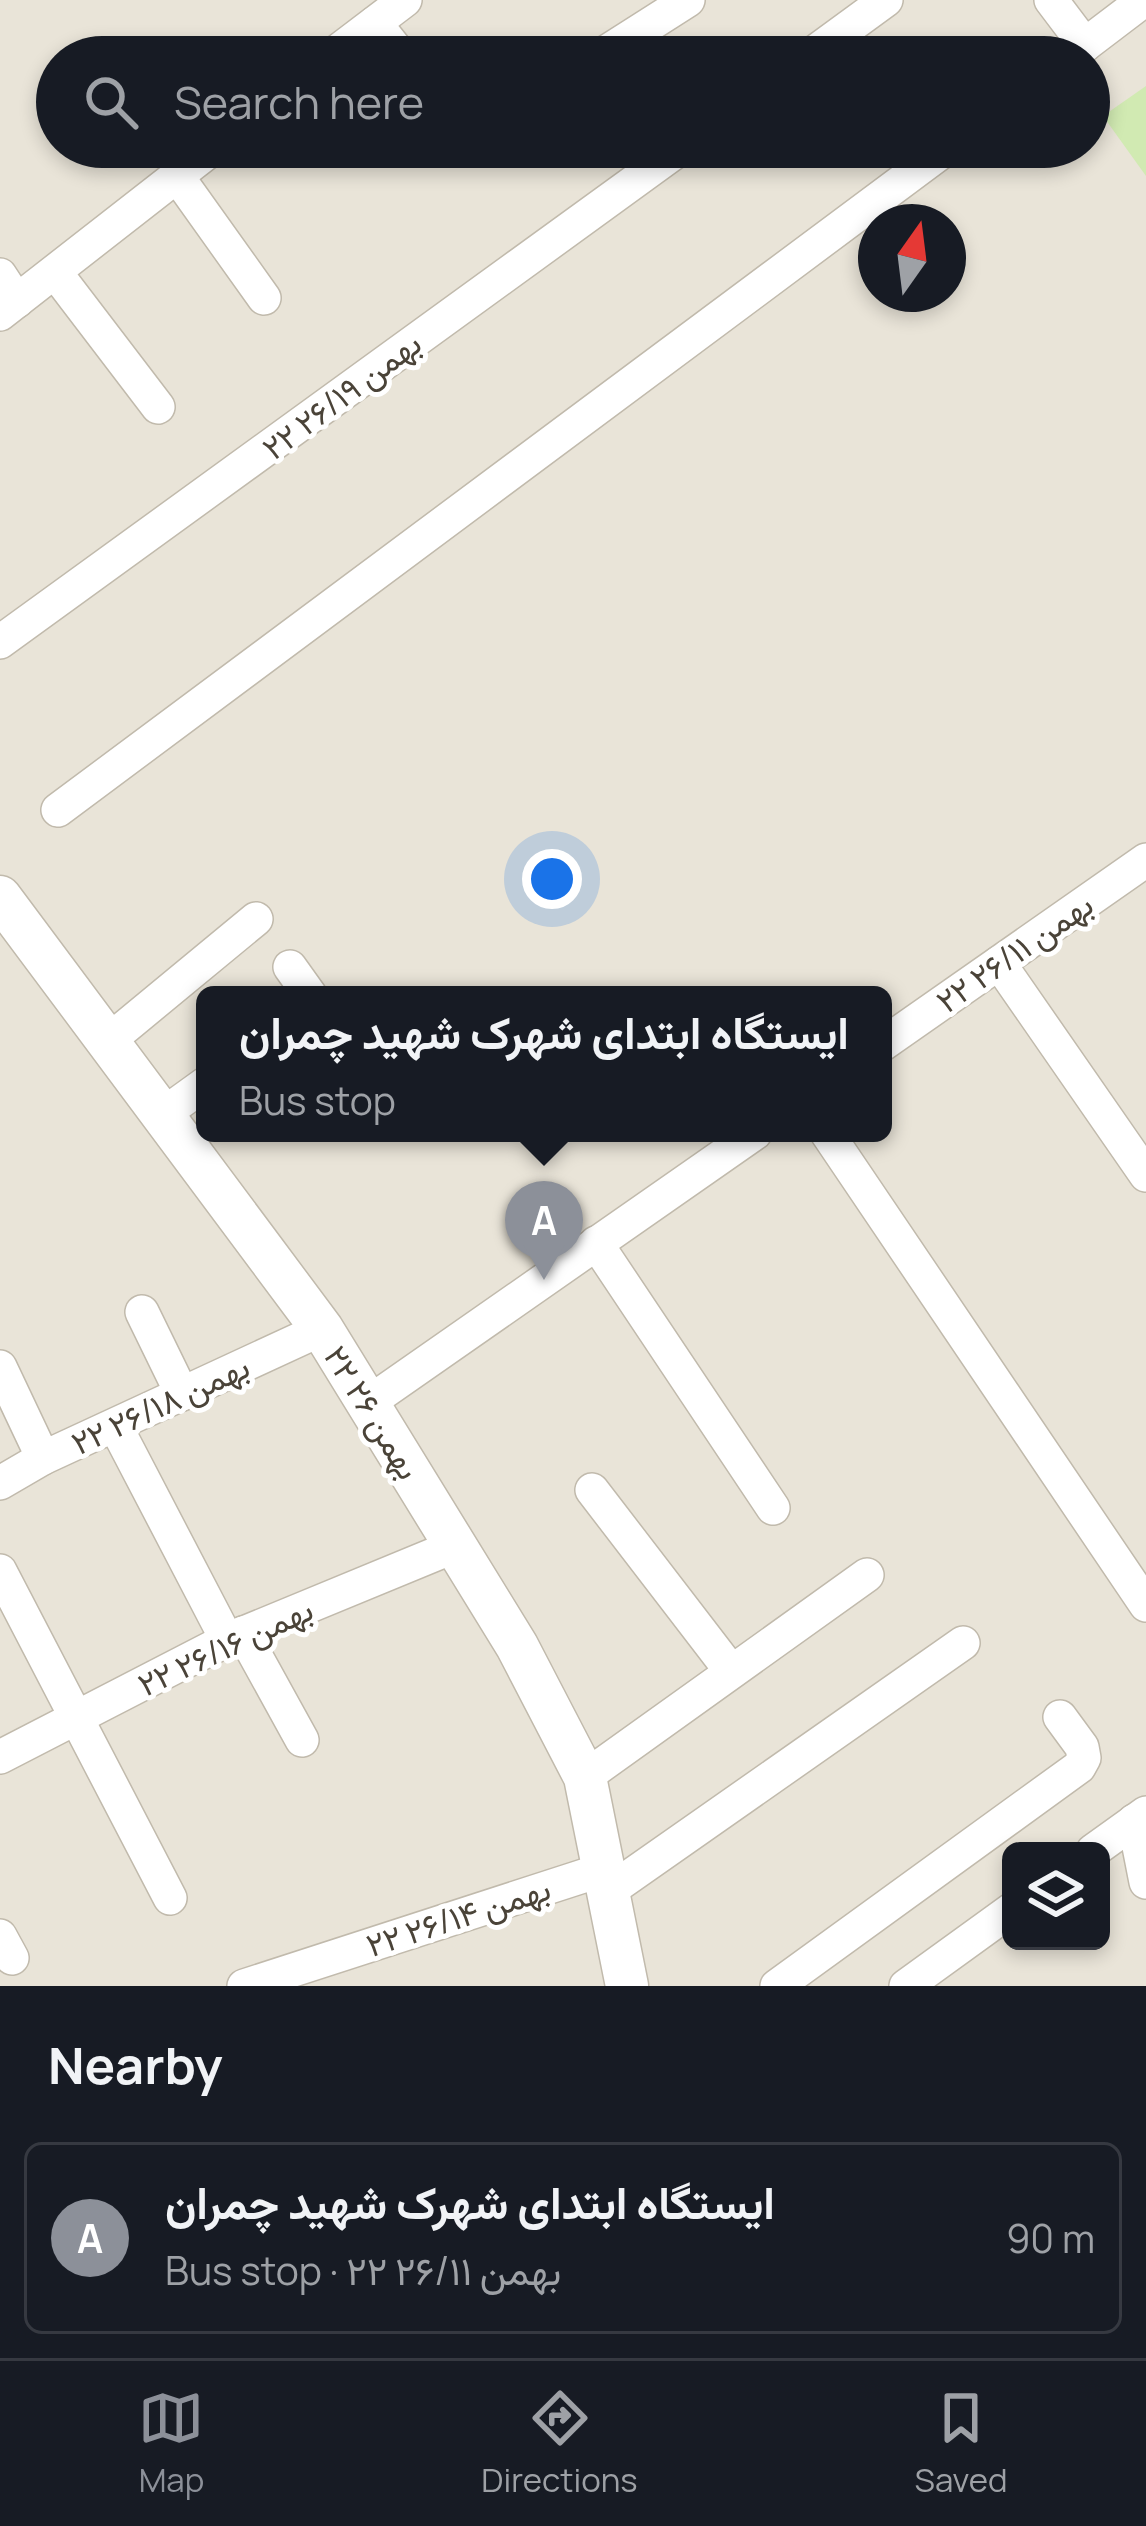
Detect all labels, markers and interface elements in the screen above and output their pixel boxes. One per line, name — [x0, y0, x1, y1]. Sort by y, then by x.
search box — [36, 36, 1110, 168]
icon: search — [78, 69, 144, 135]
text: Search here — [174, 71, 424, 133]
north arrow — [858, 204, 966, 312]
street label: ۲۲ بهمن ۲۶/۱۹ — [252, 320, 430, 470]
your location — [522, 849, 582, 909]
street label: ۲۲ بهمن ۲۶/۱۱ — [927, 881, 1101, 1023]
popup — [196, 986, 892, 1142]
text: ایستگاه ابتدای شهرک شهید چمران — [239, 1001, 849, 1063]
text: Bus stop — [239, 1073, 396, 1127]
pin: A — [505, 1181, 583, 1280]
street label: ۲۲ بهمن ۲۶ — [314, 1336, 432, 1488]
street label: ۲۲ بهمن ۲۶/۱۸ — [64, 1343, 256, 1465]
street label: ۲۲ بهمن ۲۶/۱۶ — [130, 1586, 320, 1706]
map controls — [1002, 1842, 1110, 1950]
button: layers — [1002, 1842, 1110, 1950]
street label: ۲۲ بهمن ۲۶/۱۴ — [360, 1865, 556, 1967]
text: Nearby — [48, 2030, 223, 2099]
text: ایستگاه ابتدای شهرک شهید چمران — [165, 2171, 775, 2233]
text: A — [77, 2211, 103, 2265]
text: 90 m — [1006, 2211, 1095, 2265]
text: Bus stop · ۲۲ بهمن ۲۶/۱۱ — [165, 2243, 561, 2297]
tab: Map — [138, 2385, 204, 2502]
tab: Directions — [481, 2385, 638, 2502]
tab: Saved — [915, 2385, 1008, 2502]

